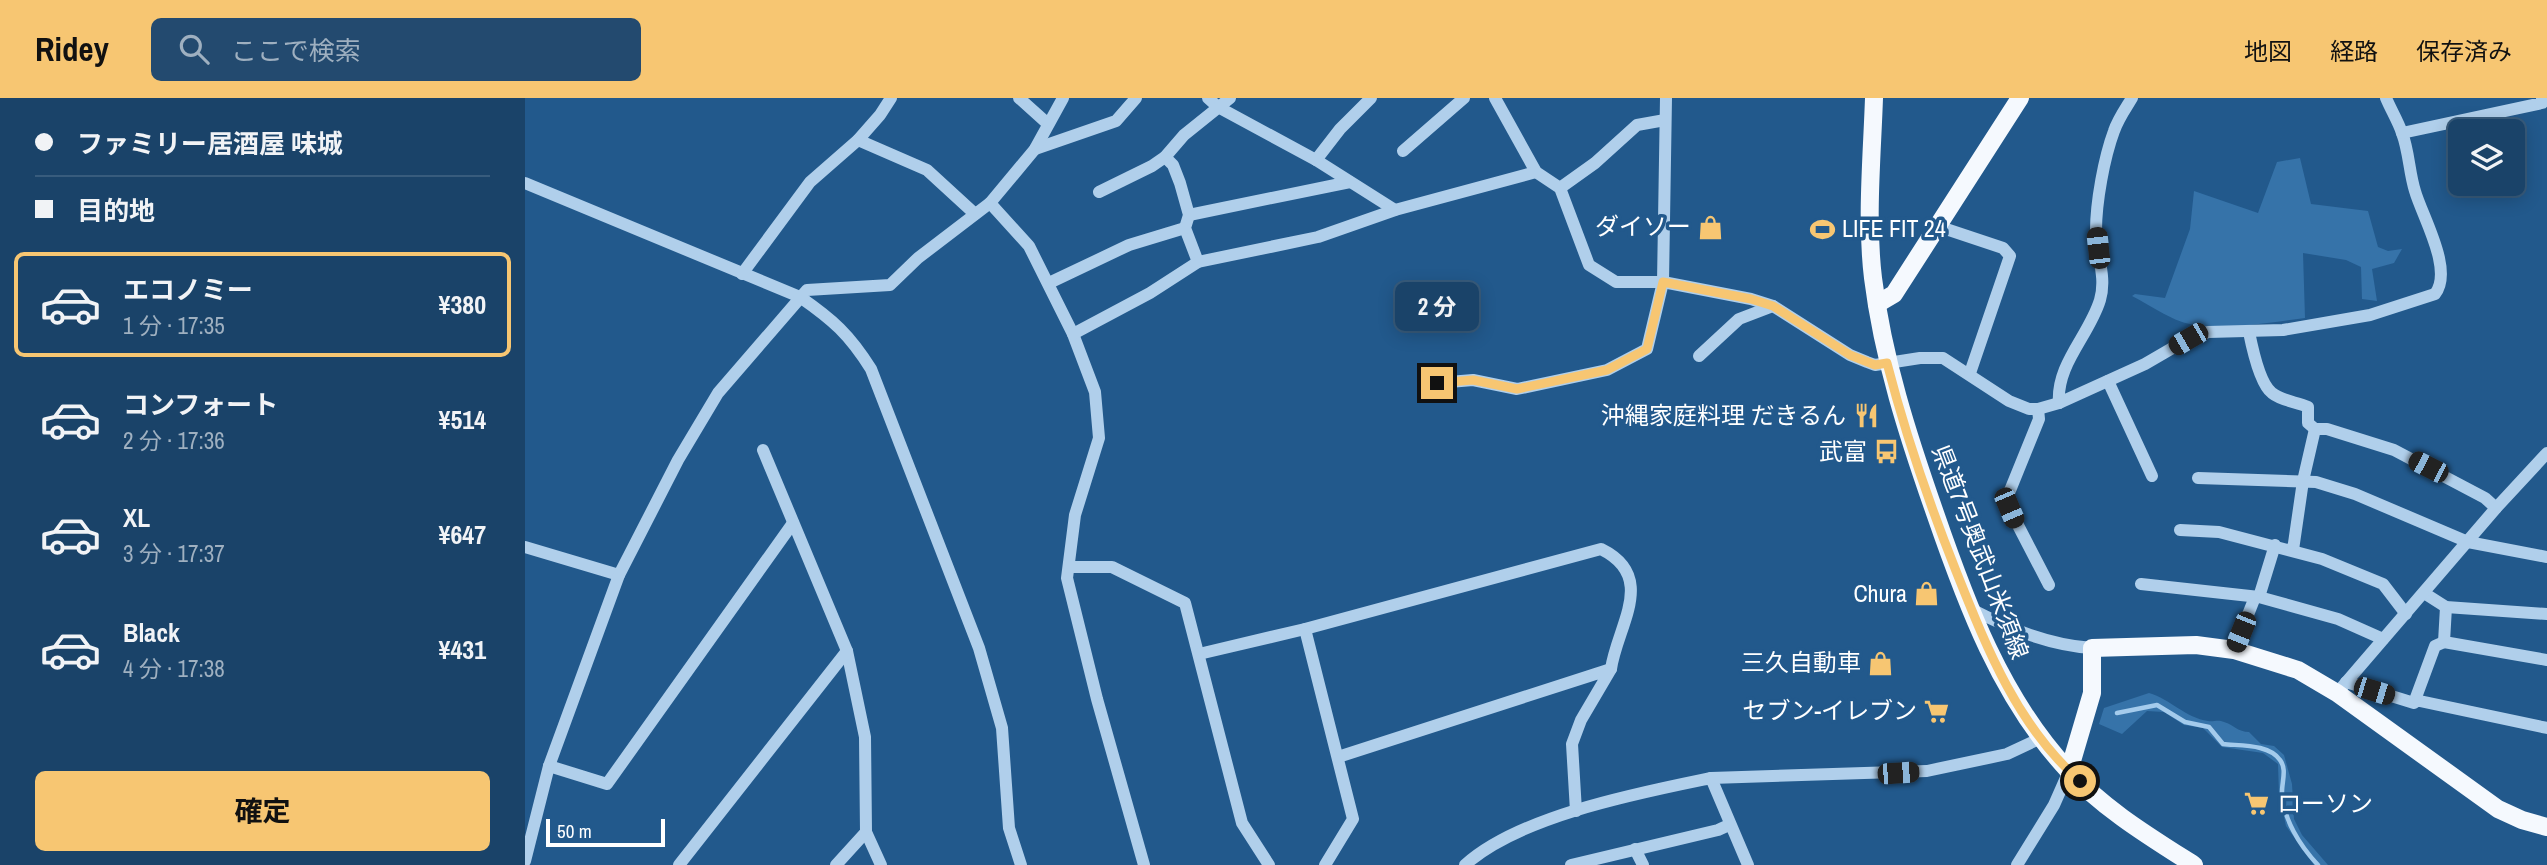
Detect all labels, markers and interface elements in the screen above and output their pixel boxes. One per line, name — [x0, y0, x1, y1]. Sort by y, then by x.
search box — [151, 18, 641, 81]
text: Ridey — [35, 27, 109, 71]
icon: search — [175, 30, 213, 68]
text: ここで検索 — [231, 33, 361, 68]
text: 地図 — [2244, 35, 2292, 67]
text: 経路 — [2330, 35, 2378, 67]
text: 保存済み — [2416, 35, 2512, 67]
map controls — [2448, 119, 2525, 196]
button: layers — [2448, 119, 2525, 196]
text: ファミリー居酒屋 味城 — [77, 126, 343, 161]
text: 目的地 — [77, 193, 155, 228]
place label: ダイソー — [1595, 210, 1691, 242]
place label: LIFE FIT 24 — [1842, 212, 1946, 244]
shop icon: ダイソー — [1697, 213, 1725, 241]
sports icon: LIFE FIT 24 — [1808, 215, 1836, 243]
car — [2086, 226, 2111, 270]
text: エコノミー — [123, 272, 253, 307]
icon: car — [39, 273, 102, 336]
callout: 2 分 — [1395, 282, 1479, 330]
text: ¥380 — [439, 287, 486, 322]
text: 2 分 — [1418, 291, 1456, 322]
text: 1 分 · 17:35 — [123, 310, 225, 341]
car — [2165, 319, 2212, 359]
route end — [1421, 367, 1453, 399]
text: コンフォート — [123, 387, 278, 422]
icon: car — [39, 388, 102, 451]
place label: 沖縄家庭料理 だきるん — [1601, 399, 1846, 431]
text: ¥514 — [439, 402, 486, 437]
restaurant icon: 沖縄家庭料理 だきるん — [1852, 402, 1880, 430]
text: 2 分 · 17:36 — [123, 425, 225, 456]
place label: 武富 — [1819, 435, 1867, 467]
bus stop icon: 武富 — [1873, 438, 1901, 466]
street label: 県道7号奥武山米須線 — [1925, 440, 2037, 663]
car — [2405, 448, 2452, 486]
car — [1992, 485, 2027, 531]
text: XL — [123, 500, 150, 535]
icon: car — [39, 503, 102, 566]
text: ¥647 — [439, 517, 486, 552]
text: 3 分 · 17:37 — [123, 538, 225, 569]
place label: Chura — [1853, 577, 1907, 609]
shop icon: Chura — [1913, 580, 1941, 608]
car — [2224, 609, 2259, 655]
text: Black — [123, 615, 180, 650]
icon: car — [39, 618, 102, 681]
text: ¥431 — [439, 632, 486, 667]
place label: 三久自動車 — [1741, 646, 1861, 678]
shop icon: 三久自動車 — [1867, 649, 1895, 677]
text: 4 分 · 17:38 — [123, 653, 225, 684]
car — [2351, 675, 2398, 707]
place label: セブン-イレブン — [1742, 694, 1917, 726]
supermarket icon: セブン-イレブン — [1923, 697, 1951, 725]
car — [1877, 761, 1920, 785]
route start — [2064, 765, 2096, 797]
button: 確定 — [35, 771, 490, 851]
place label: ローソン — [2277, 787, 2373, 819]
supermarket icon: ローソン — [2243, 790, 2271, 818]
scale bar — [546, 816, 665, 848]
text: 50 m — [557, 818, 592, 844]

